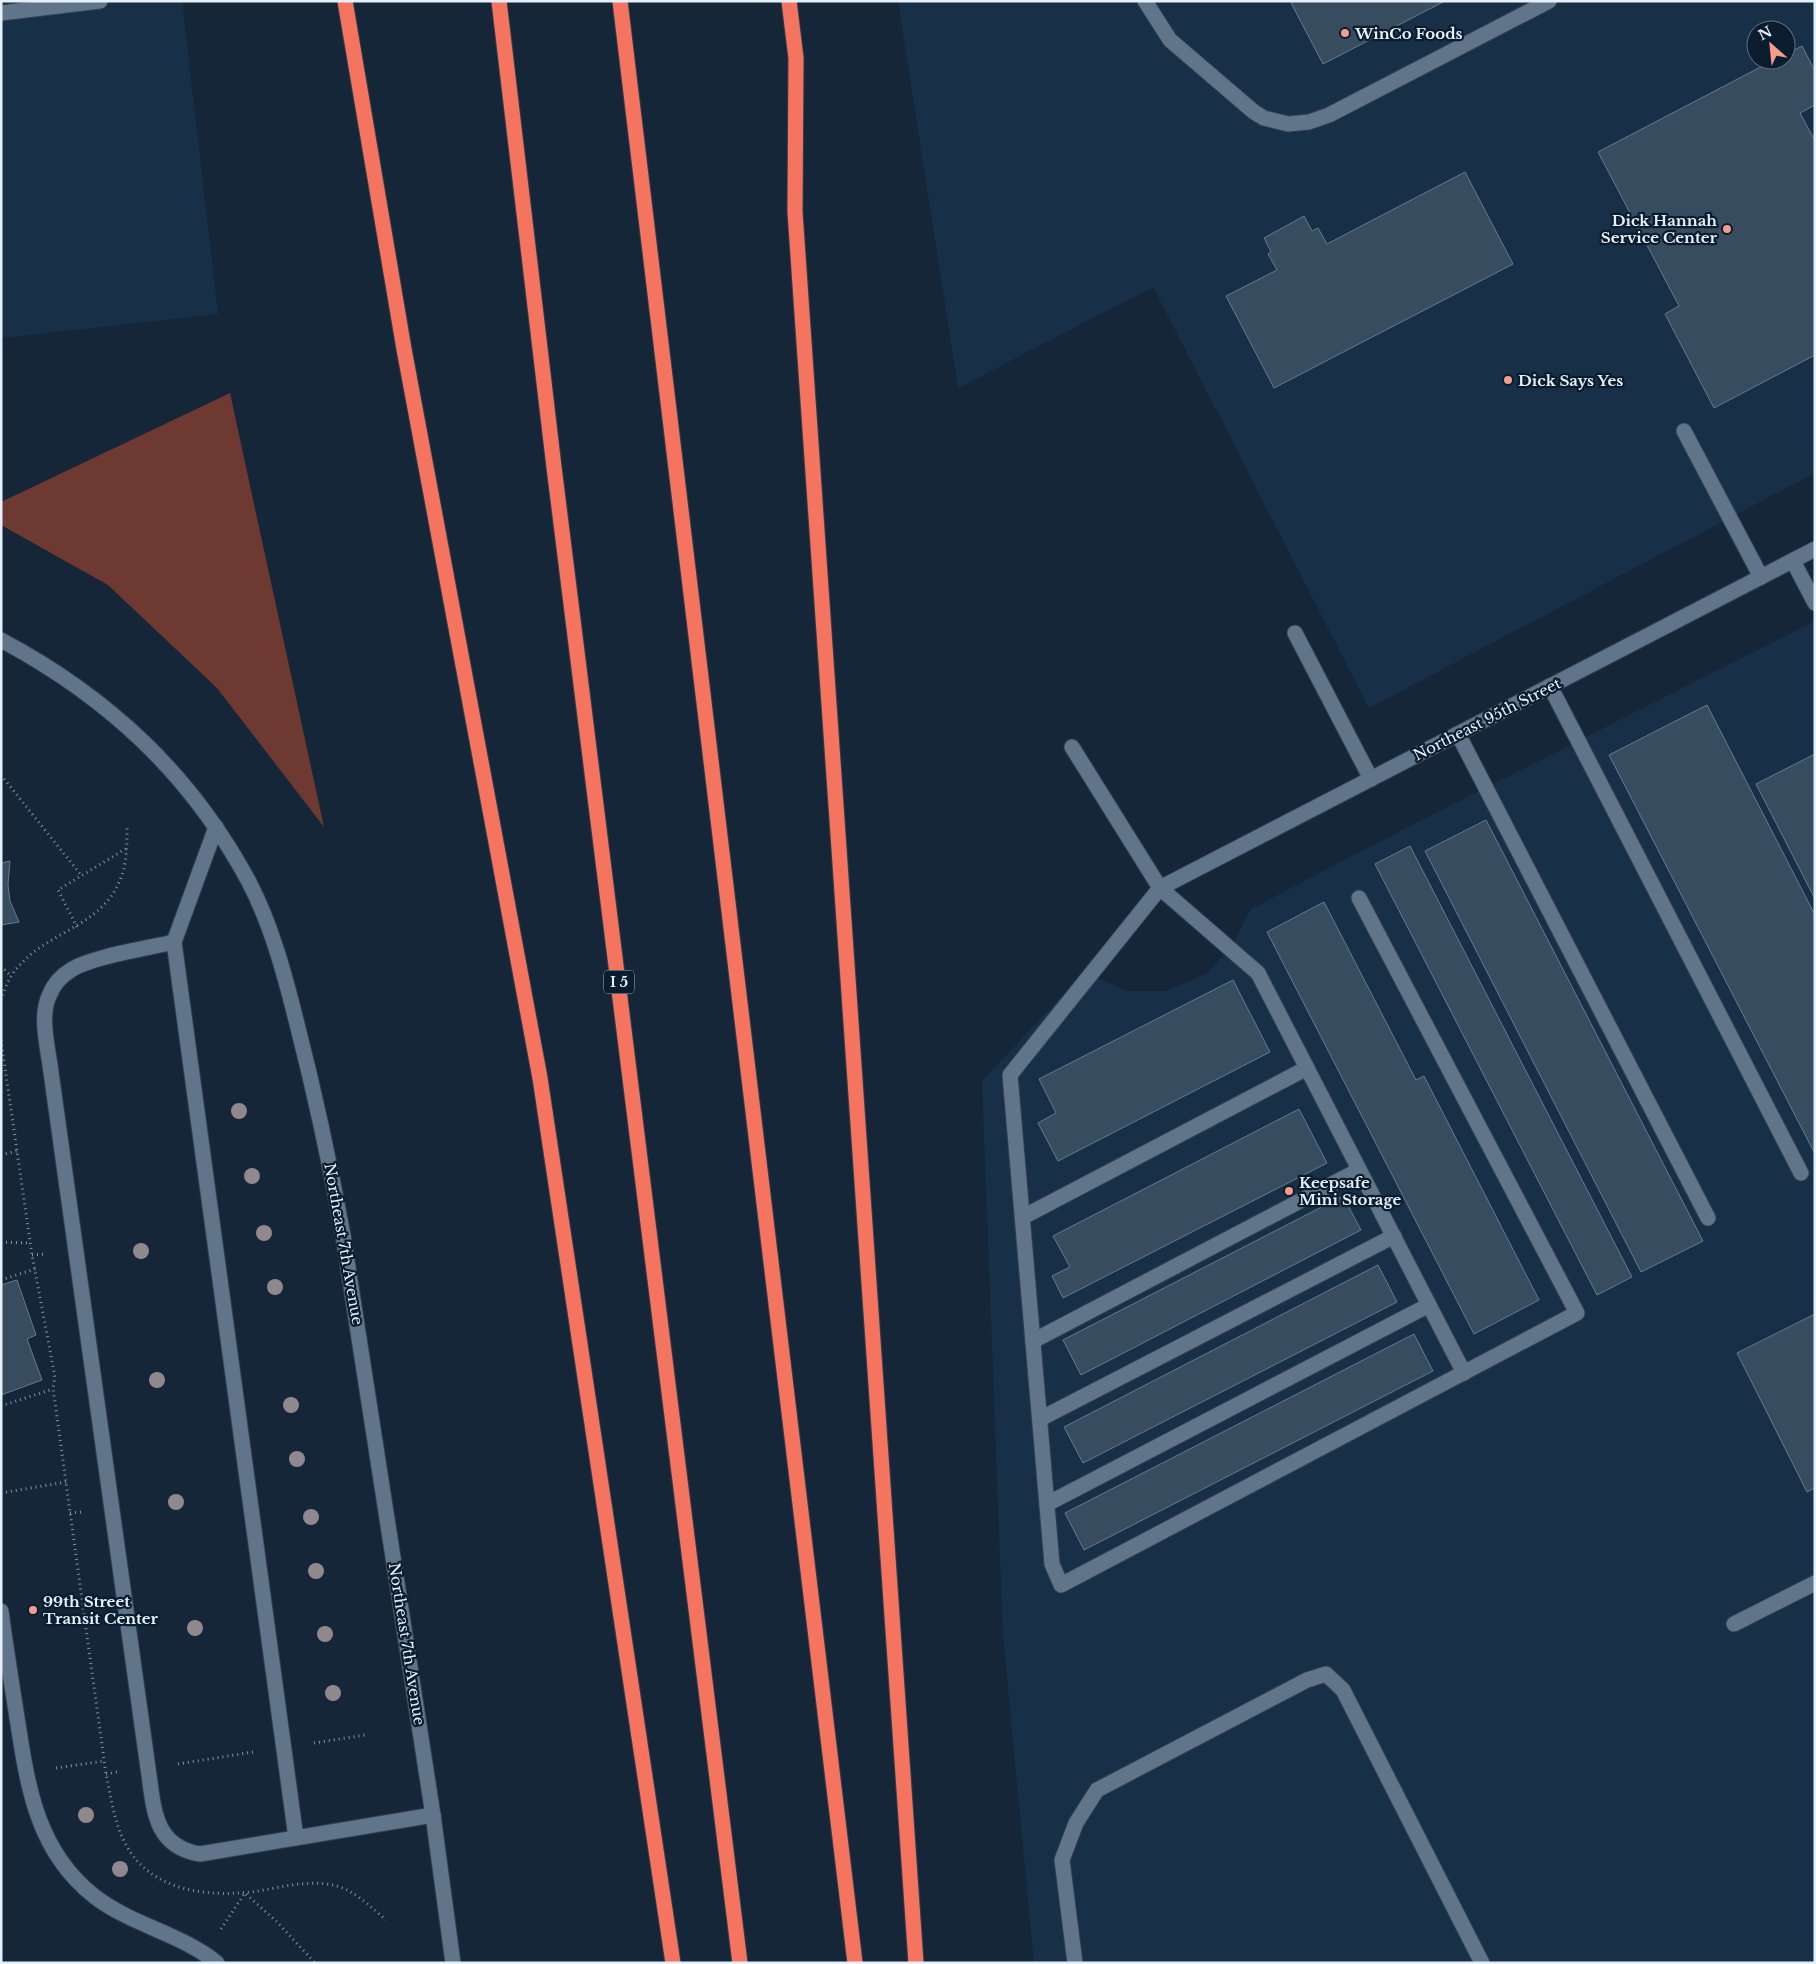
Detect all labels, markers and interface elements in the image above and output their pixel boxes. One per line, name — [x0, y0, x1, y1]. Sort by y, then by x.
north arrow — [1746, 20, 1796, 70]
text: N — [1755, 22, 1775, 44]
place label: WinCo Foods — [1354, 24, 1463, 43]
marker: WinCo Foods — [1339, 27, 1351, 39]
place label: Dick Hannah Service Center — [1601, 211, 1718, 247]
marker: Dick Hannah Service Center — [1721, 223, 1733, 235]
place label: Dick Says Yes — [1518, 371, 1623, 390]
marker: Dick Says Yes — [1502, 374, 1514, 386]
street label: Northeast 95th Street — [1410, 673, 1564, 765]
road number: I 5 — [604, 970, 634, 994]
street label: Northeast 7th Avenue — [320, 1162, 368, 1326]
place label: Keepsafe Mini Storage — [1299, 1173, 1402, 1209]
marker: Keepsafe Mini Storage — [1283, 1185, 1295, 1197]
street label: Northeast 7th Avenue — [385, 1561, 429, 1727]
place label: 99th Street Transit Center — [43, 1592, 159, 1628]
marker: 99th Street Transit Center — [27, 1604, 39, 1616]

